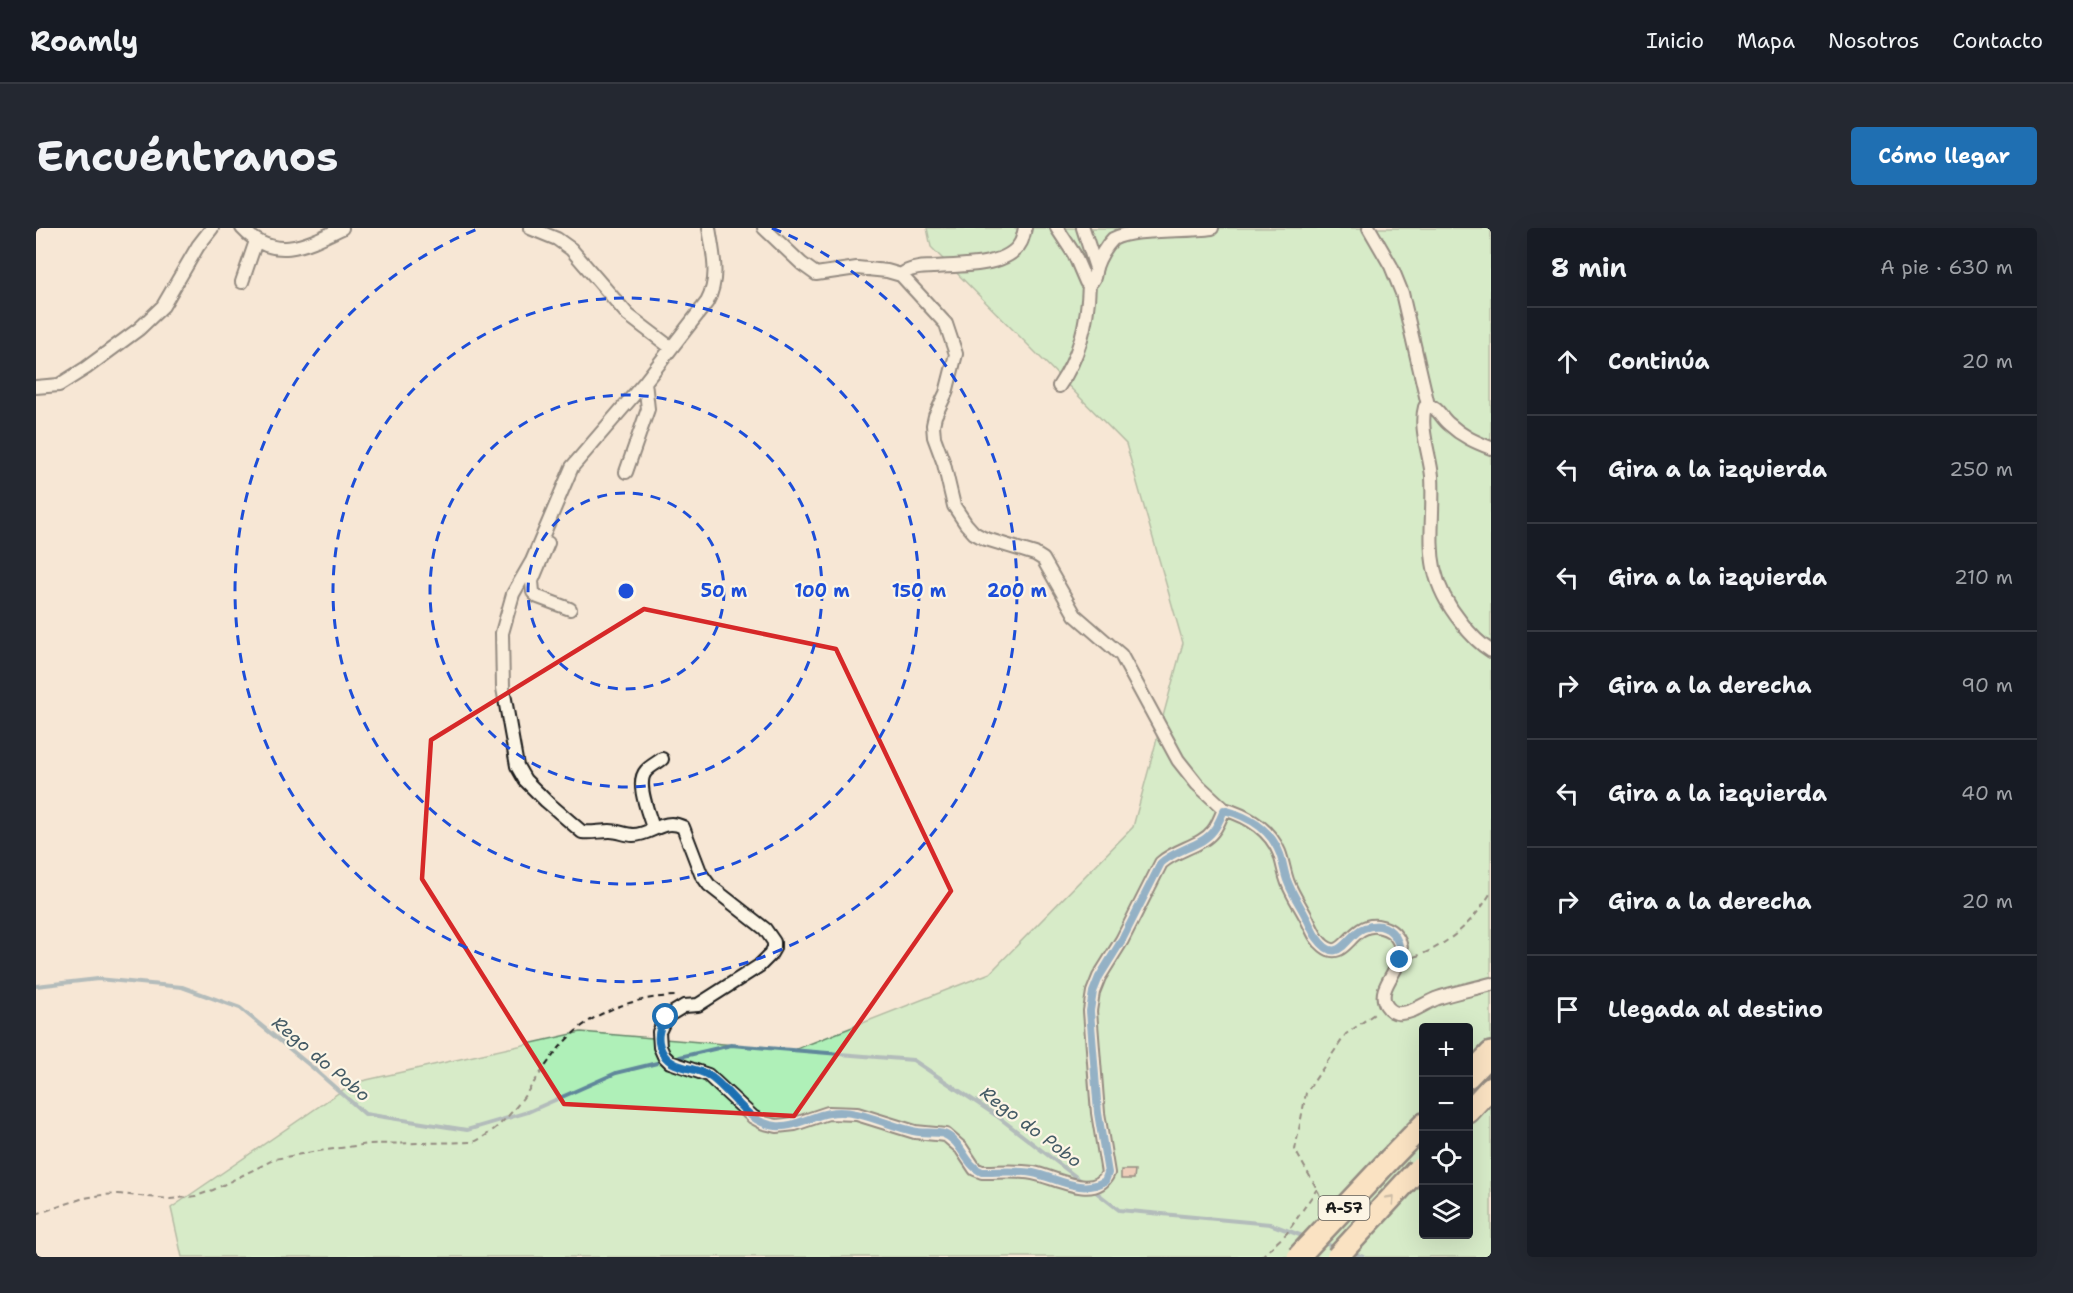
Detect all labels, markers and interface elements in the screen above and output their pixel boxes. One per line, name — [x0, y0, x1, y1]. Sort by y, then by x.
text: Roamly — [30, 22, 138, 60]
text: Inicio — [1646, 27, 1704, 55]
text: Mapa — [1737, 27, 1795, 55]
text: Nosotros — [1828, 27, 1919, 55]
text: Contacto — [1952, 27, 2043, 55]
button: Cómo llegar — [1851, 127, 2037, 185]
text: Encuéntranos — [36, 128, 338, 184]
text: 8 min — [1551, 250, 1627, 285]
text: A pie · 630 m — [1880, 254, 2013, 280]
icon: ahead — [1551, 345, 1584, 378]
text: Continúa — [1608, 347, 1710, 376]
text: 20 m — [1962, 348, 2013, 374]
icon: left — [1551, 453, 1584, 486]
text: Gira a la izquierda — [1608, 455, 1827, 484]
text: 250 m — [1949, 456, 2013, 482]
icon: left — [1551, 561, 1584, 594]
text: Gira a la izquierda — [1608, 563, 1827, 592]
text: 210 m — [1954, 564, 2013, 590]
text: 50 m — [701, 579, 748, 603]
text: 100 m — [794, 579, 850, 603]
text: 150 m — [892, 579, 947, 603]
text: 200 m — [987, 579, 1048, 603]
centre of rings — [616, 581, 636, 601]
icon: right — [1551, 669, 1584, 702]
text: Gira a la derecha — [1608, 671, 1812, 700]
text: 90 m — [1961, 672, 2013, 698]
icon: left — [1551, 777, 1584, 810]
text: Gira a la izquierda — [1608, 779, 1827, 808]
text: 40 m — [1961, 780, 2013, 806]
icon: right — [1551, 885, 1584, 918]
text: Gira a la derecha — [1608, 887, 1812, 916]
text: 20 m — [1962, 888, 2013, 914]
route end — [1386, 946, 1412, 972]
icon: arrive — [1551, 993, 1584, 1026]
text: Llegada al destino — [1608, 995, 1823, 1024]
route start — [652, 1003, 678, 1029]
water label: Rego do Pobo — [267, 1011, 375, 1107]
map controls — [1419, 1023, 1473, 1239]
button: + — [1419, 1023, 1473, 1077]
button: − — [1419, 1077, 1473, 1131]
water label: Rego do Pobo — [975, 1081, 1087, 1173]
button: locate — [1419, 1131, 1473, 1185]
button: layers — [1419, 1185, 1473, 1239]
one-way arrow — [1384, 1195, 1395, 1205]
road number: A-57 — [1318, 1196, 1370, 1220]

